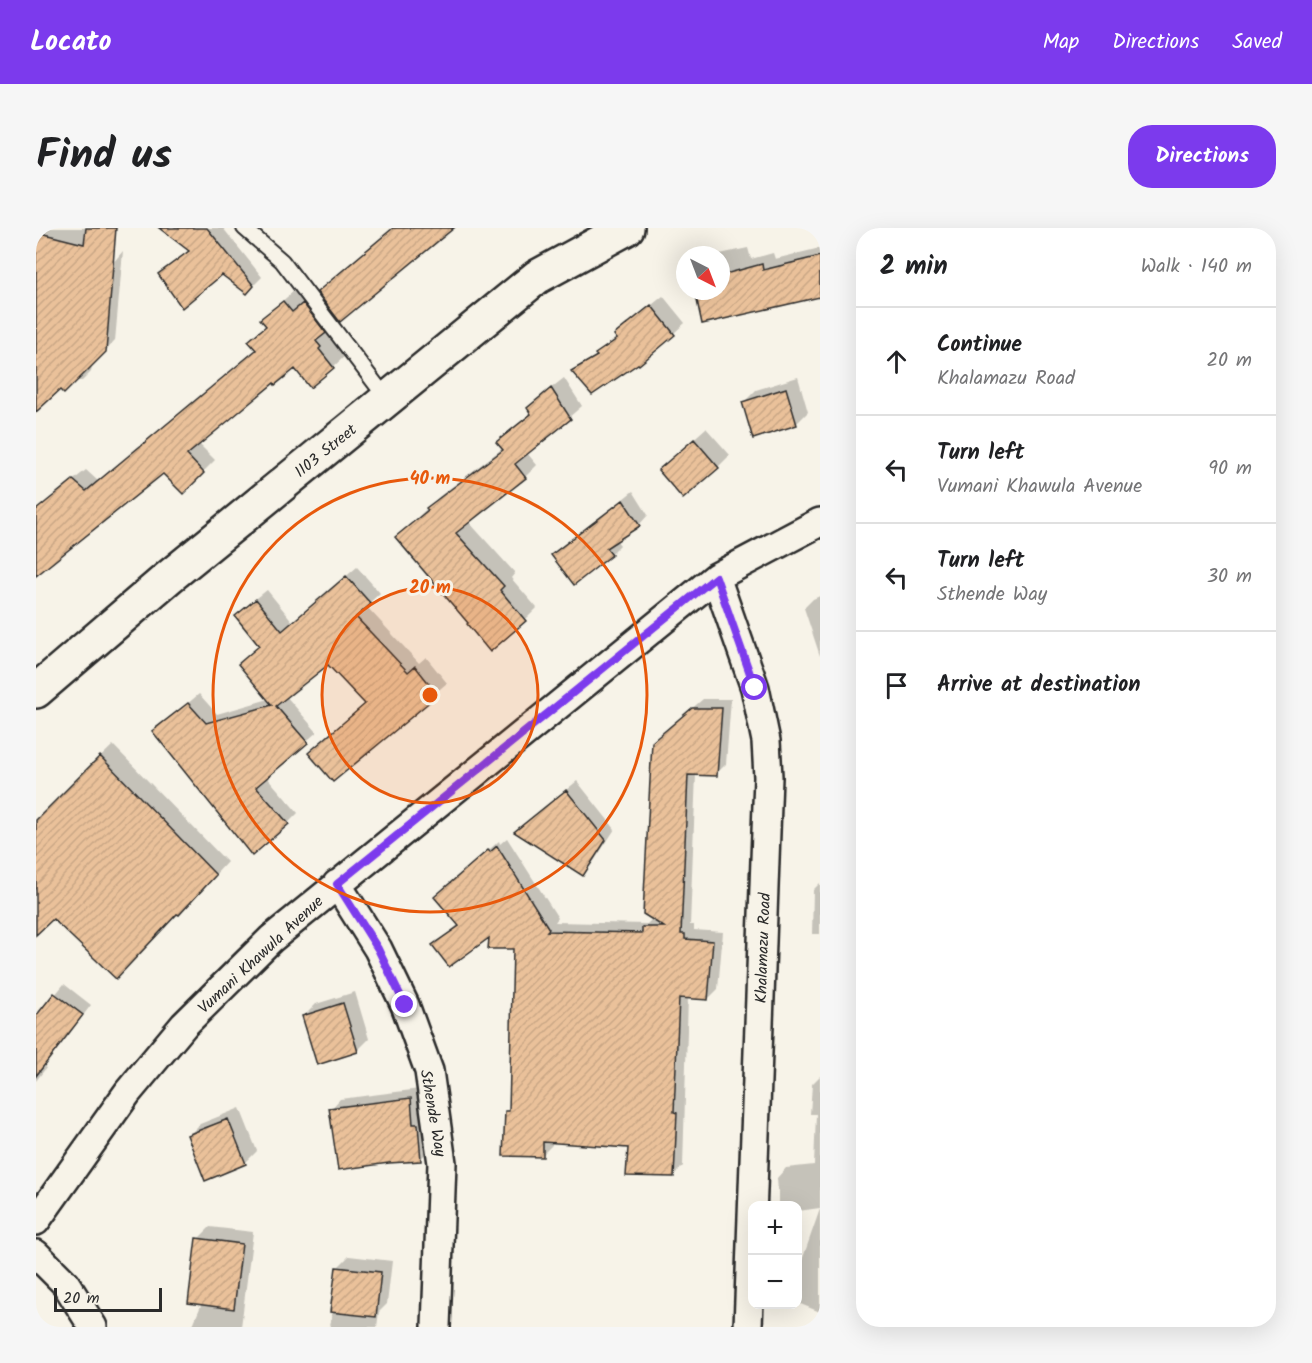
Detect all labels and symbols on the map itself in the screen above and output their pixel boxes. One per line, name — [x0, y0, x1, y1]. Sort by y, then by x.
north arrow — [676, 246, 730, 300]
street label: 1103 Street — [289, 418, 363, 484]
text: 40 m — [410, 465, 451, 494]
text: 20 m — [409, 574, 451, 603]
route start — [741, 674, 767, 700]
centre of rings — [420, 685, 440, 705]
street label: Vumani Khawula Avenue — [192, 890, 330, 1020]
street label: Khalamazu Road — [749, 891, 778, 1004]
route end — [391, 991, 417, 1017]
street label: Sthende Way — [413, 1068, 453, 1159]
scale bar — [54, 1285, 162, 1312]

